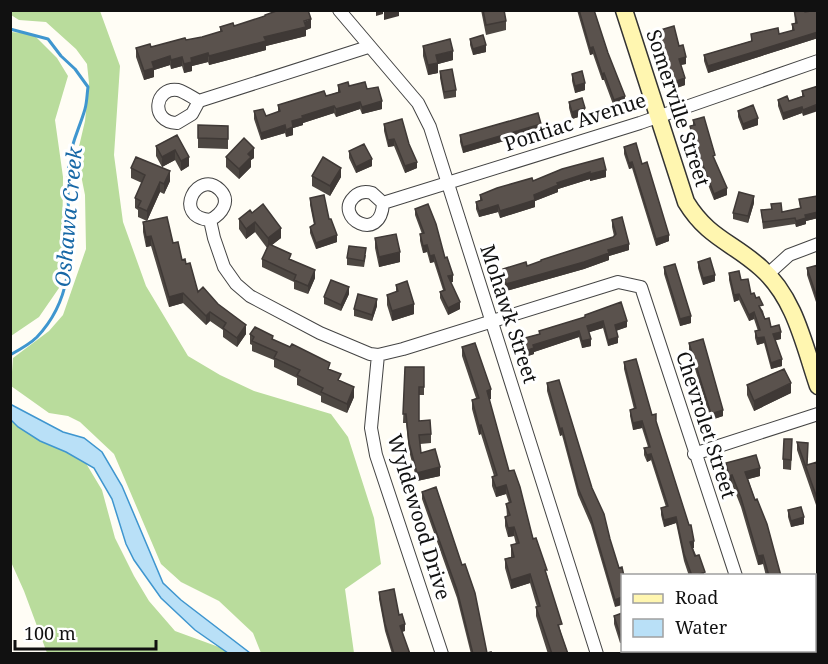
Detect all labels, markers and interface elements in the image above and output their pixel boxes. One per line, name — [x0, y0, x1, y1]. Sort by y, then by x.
street label: Somerville Street — [640, 26, 717, 190]
street label: Pontiac Avenue — [500, 86, 649, 157]
water label: Oshawa Creek — [48, 145, 88, 288]
street label: Mohawk Street — [474, 241, 545, 387]
street label: Chevrolet Street — [670, 348, 743, 502]
street label: Wyldewood Drive — [381, 431, 458, 603]
legend — [621, 574, 816, 652]
text: Road — [675, 585, 718, 609]
scale bar — [15, 613, 156, 651]
text: Water — [675, 615, 728, 639]
text: 100 m — [24, 621, 76, 645]

